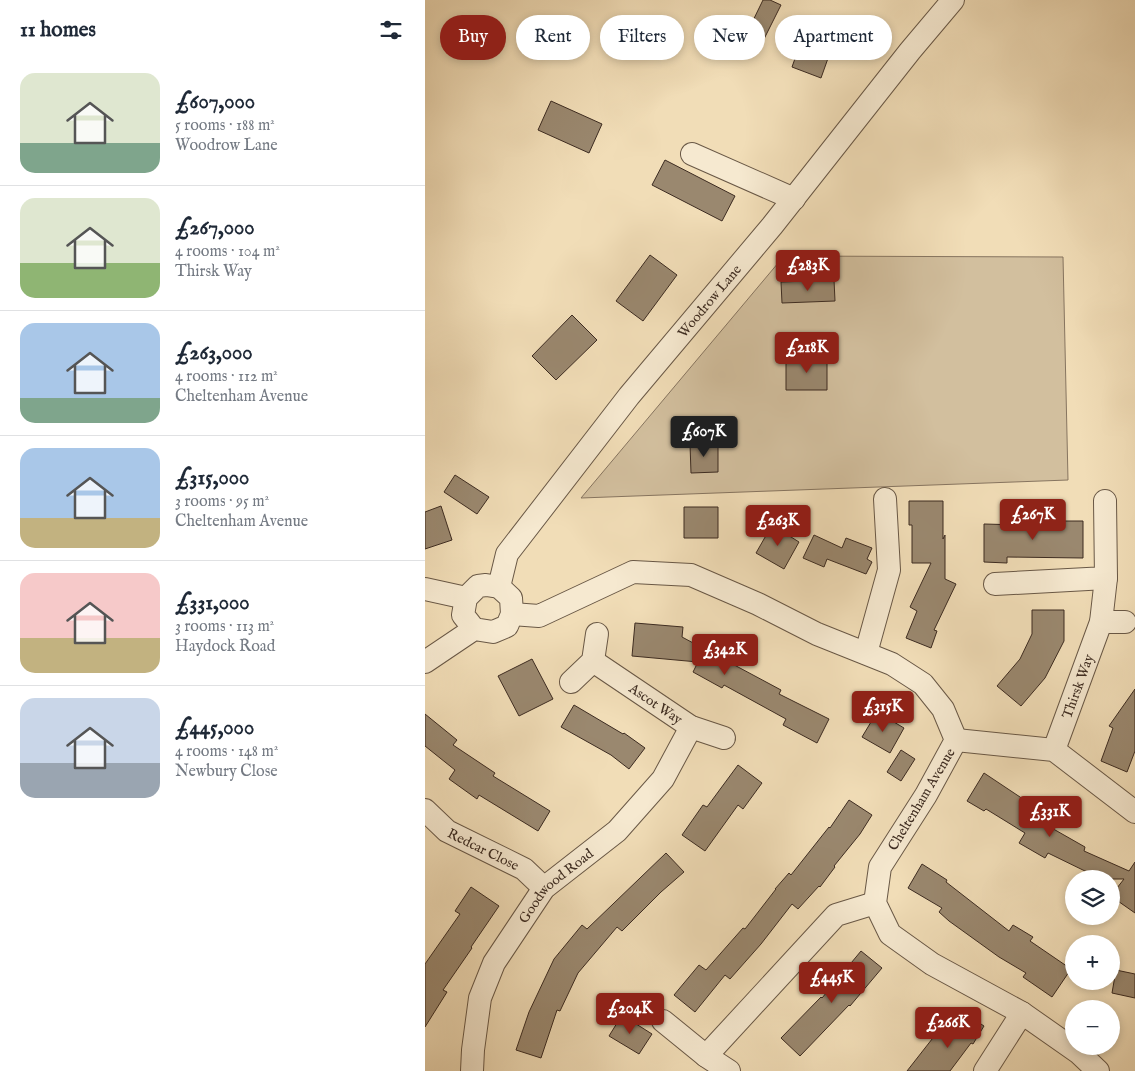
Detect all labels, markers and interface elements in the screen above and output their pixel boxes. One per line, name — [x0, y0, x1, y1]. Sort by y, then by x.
chip: Buy — [440, 15, 506, 60]
chip: Rent — [516, 15, 590, 60]
chip: Filters — [600, 15, 684, 60]
chip: New — [694, 15, 765, 60]
chip: Apartment — [775, 15, 892, 60]
icon: filters — [377, 16, 405, 44]
text: 11 homes — [20, 17, 96, 44]
text: £607,000 — [175, 89, 255, 116]
icon: home — [60, 93, 120, 153]
text: 5 rooms · 188 m² — [175, 116, 275, 136]
text: Woodrow Lane — [175, 136, 278, 156]
text: £267,000 — [175, 215, 255, 242]
icon: home — [60, 218, 120, 278]
text: 4 rooms · 104 m² — [175, 242, 280, 262]
pin: £283K — [773, 250, 843, 292]
text: £283K — [787, 256, 829, 276]
street label: Woodrow Lane — [674, 261, 746, 342]
text: Thirsk Way — [175, 262, 252, 282]
pin: £218K — [772, 332, 842, 374]
text: £218K — [786, 338, 828, 358]
text: £263,000 — [175, 340, 253, 367]
icon: home — [60, 343, 120, 403]
text: 4 rooms · 112 m² — [175, 367, 278, 387]
text: Cheltenham Avenue — [175, 387, 308, 407]
pin: £607K — [669, 416, 739, 458]
text: £607K — [682, 422, 726, 442]
text: £315,000 — [175, 465, 249, 492]
icon: home — [60, 468, 120, 528]
text: 3 rooms · 95 m² — [175, 492, 269, 512]
pin: £267K — [998, 498, 1068, 541]
pin: £263K — [743, 504, 813, 547]
text: £267K — [1011, 505, 1055, 525]
text: £263K — [757, 511, 799, 531]
text: Cheltenham Avenue — [175, 512, 308, 532]
text: £331,000 — [175, 590, 250, 617]
icon: home — [60, 593, 120, 653]
text: 3 rooms · 113 m² — [175, 617, 274, 637]
pin: £342K — [690, 634, 760, 676]
text: Haydock Road — [175, 637, 275, 657]
text: £342K — [703, 640, 747, 660]
street label: Thirsk Way — [1058, 652, 1098, 721]
street label: Ascot Way — [624, 679, 686, 729]
pin: £315K — [848, 690, 918, 733]
text: £315K — [863, 697, 903, 717]
text: £445,000 — [175, 715, 254, 742]
icon: home — [60, 718, 120, 778]
text: 4 rooms · 148 m² — [175, 742, 278, 762]
street label: Cheltenham Avenue — [884, 744, 960, 854]
text: Newbury Close — [175, 762, 278, 782]
pin: £331K — [1015, 796, 1085, 838]
text: £331K — [1030, 802, 1070, 822]
street label: Redcar Close — [444, 825, 522, 875]
street label: Goodwood Road — [515, 845, 598, 927]
map controls — [1065, 870, 1120, 1055]
button: layers — [1065, 870, 1120, 925]
button: + — [1065, 935, 1120, 990]
pin: £445K — [797, 962, 867, 1004]
text: £445K — [810, 968, 854, 988]
pin: £204K — [595, 992, 665, 1035]
text: £204K — [607, 999, 653, 1019]
button: − — [1065, 1000, 1120, 1055]
pin: £266K — [913, 1006, 983, 1049]
text: £266K — [926, 1013, 970, 1033]

